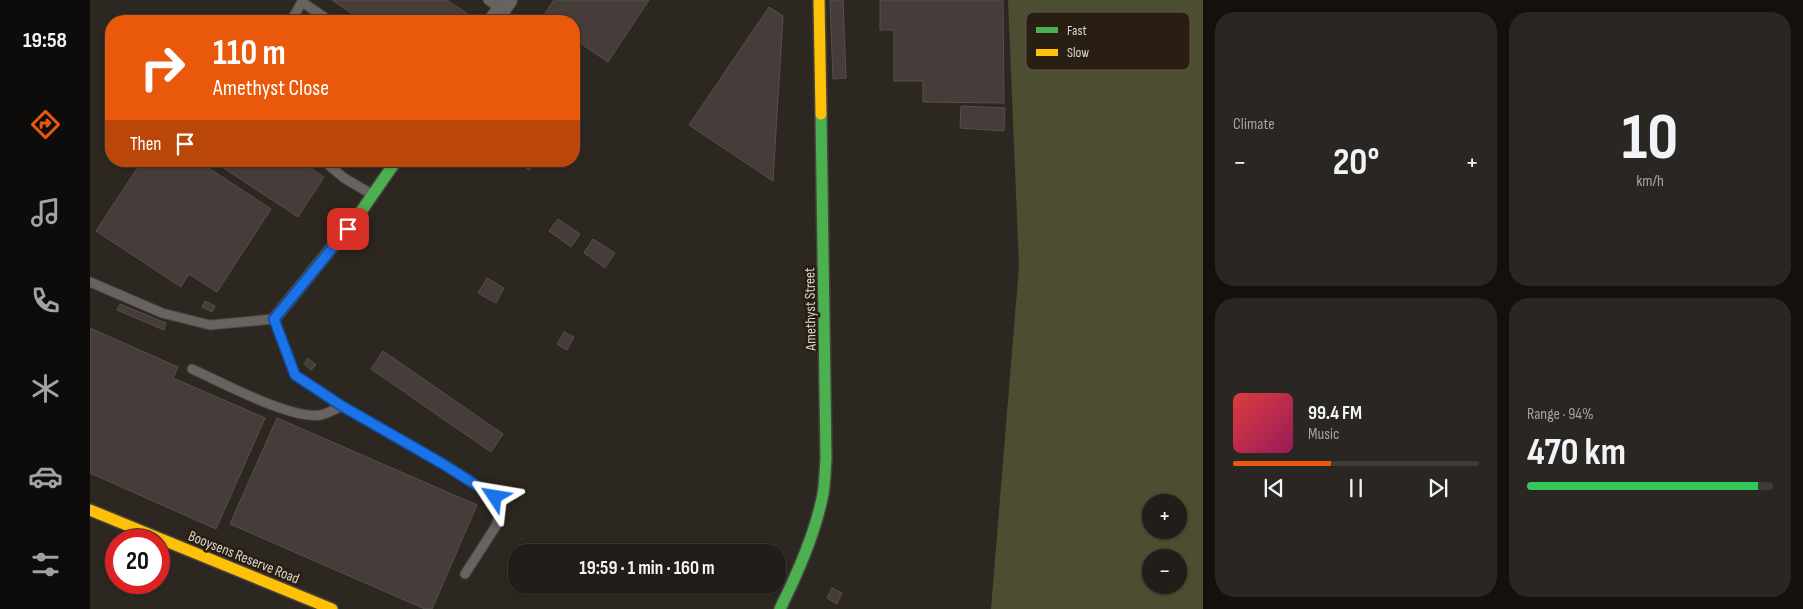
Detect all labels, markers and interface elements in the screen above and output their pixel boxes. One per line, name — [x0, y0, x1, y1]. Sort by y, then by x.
legend — [1026, 12, 1190, 70]
text: Fast — [1067, 22, 1087, 39]
text: 19:58 — [23, 27, 67, 54]
text: 110 m — [213, 32, 286, 75]
icon: right — [130, 35, 195, 100]
text: Slow — [1067, 44, 1089, 61]
text: Amethyst Close — [213, 75, 329, 102]
text: 10 — [1622, 100, 1678, 178]
icon: directions — [28, 107, 63, 142]
text: Climate — [1233, 115, 1275, 134]
icon: arrive — [171, 130, 199, 158]
text: Then — [130, 133, 161, 156]
text: 20° — [1333, 140, 1379, 185]
text: − — [1233, 146, 1247, 179]
text: + — [1465, 146, 1479, 179]
text: km/h — [1636, 172, 1664, 191]
icon: music — [28, 195, 63, 230]
pin — [327, 208, 369, 250]
icon: arrive — [334, 215, 362, 243]
street label: Amethyst Street — [800, 267, 821, 352]
icon: phone — [28, 283, 63, 318]
icon: climate — [28, 371, 63, 406]
text: 99.4 FM — [1308, 402, 1362, 425]
text: Range · 94% — [1527, 405, 1594, 424]
text: Music — [1308, 425, 1339, 444]
text: 470 km — [1527, 430, 1626, 475]
icon: car — [28, 459, 63, 494]
position arrow — [468, 470, 520, 522]
icon: previous — [1260, 474, 1288, 502]
icon: pause — [1342, 474, 1370, 502]
icon: next — [1424, 474, 1452, 502]
map controls — [1142, 494, 1187, 594]
button: + — [1142, 494, 1187, 539]
street label: Booysens Reserve Road — [185, 527, 302, 588]
speed limit sign: 20 — [105, 529, 170, 594]
icon: filters — [28, 547, 63, 582]
button: − — [1142, 549, 1187, 594]
text: 19:59 · 1 min · 160 m — [579, 557, 715, 580]

